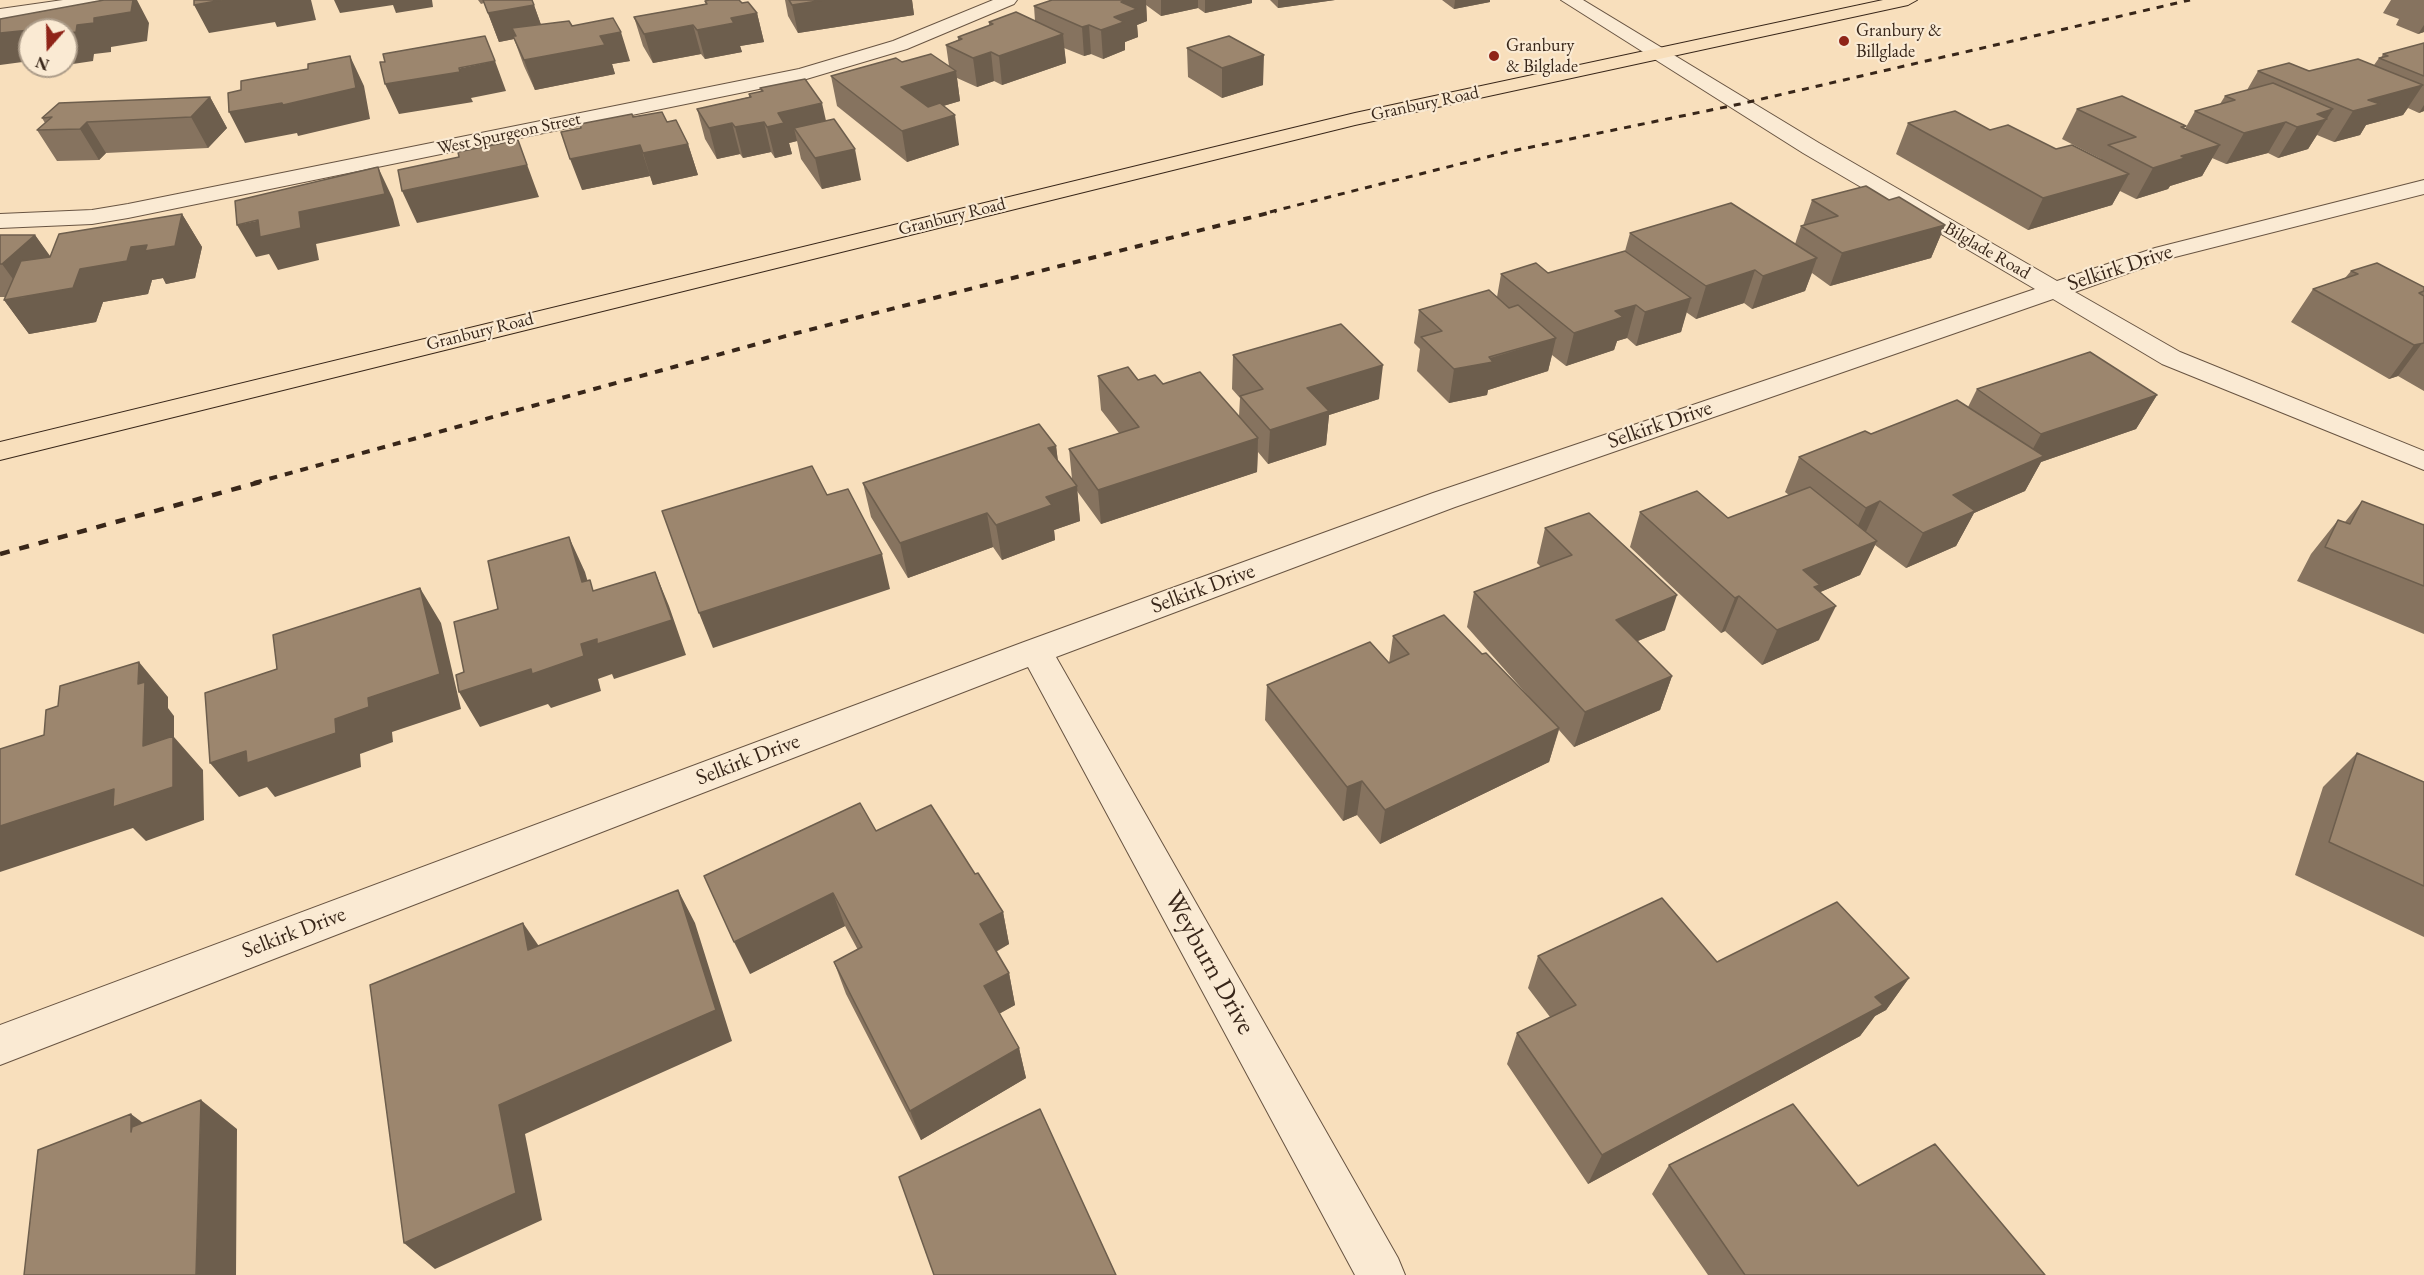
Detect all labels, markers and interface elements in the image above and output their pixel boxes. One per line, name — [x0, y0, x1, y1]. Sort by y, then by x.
north arrow — [18, 18, 78, 78]
place label: Granbury & Billglade — [1856, 20, 1942, 63]
marker: Granbury & Billglade — [1837, 34, 1851, 48]
place label: Granbury & Bilglade — [1506, 35, 1578, 78]
marker: Granbury & Bilglade — [1487, 49, 1501, 63]
text: N — [33, 51, 52, 76]
street label: Granbury Road — [1369, 82, 1481, 126]
street label: West Spurgeon Street — [435, 108, 583, 160]
street label: Granbury Road — [896, 193, 1008, 241]
street label: Bilglade Road — [1940, 218, 2034, 284]
street label: Selkirk Drive — [2064, 239, 2176, 297]
street label: Granbury Road — [424, 308, 536, 356]
street label: Selkirk Drive — [1604, 395, 1716, 455]
street label: Selkirk Drive — [1147, 558, 1259, 620]
street label: Selkirk Drive — [692, 728, 804, 792]
street label: Weyburn Drive — [1156, 886, 1262, 1040]
street label: Selkirk Drive — [238, 901, 350, 965]

